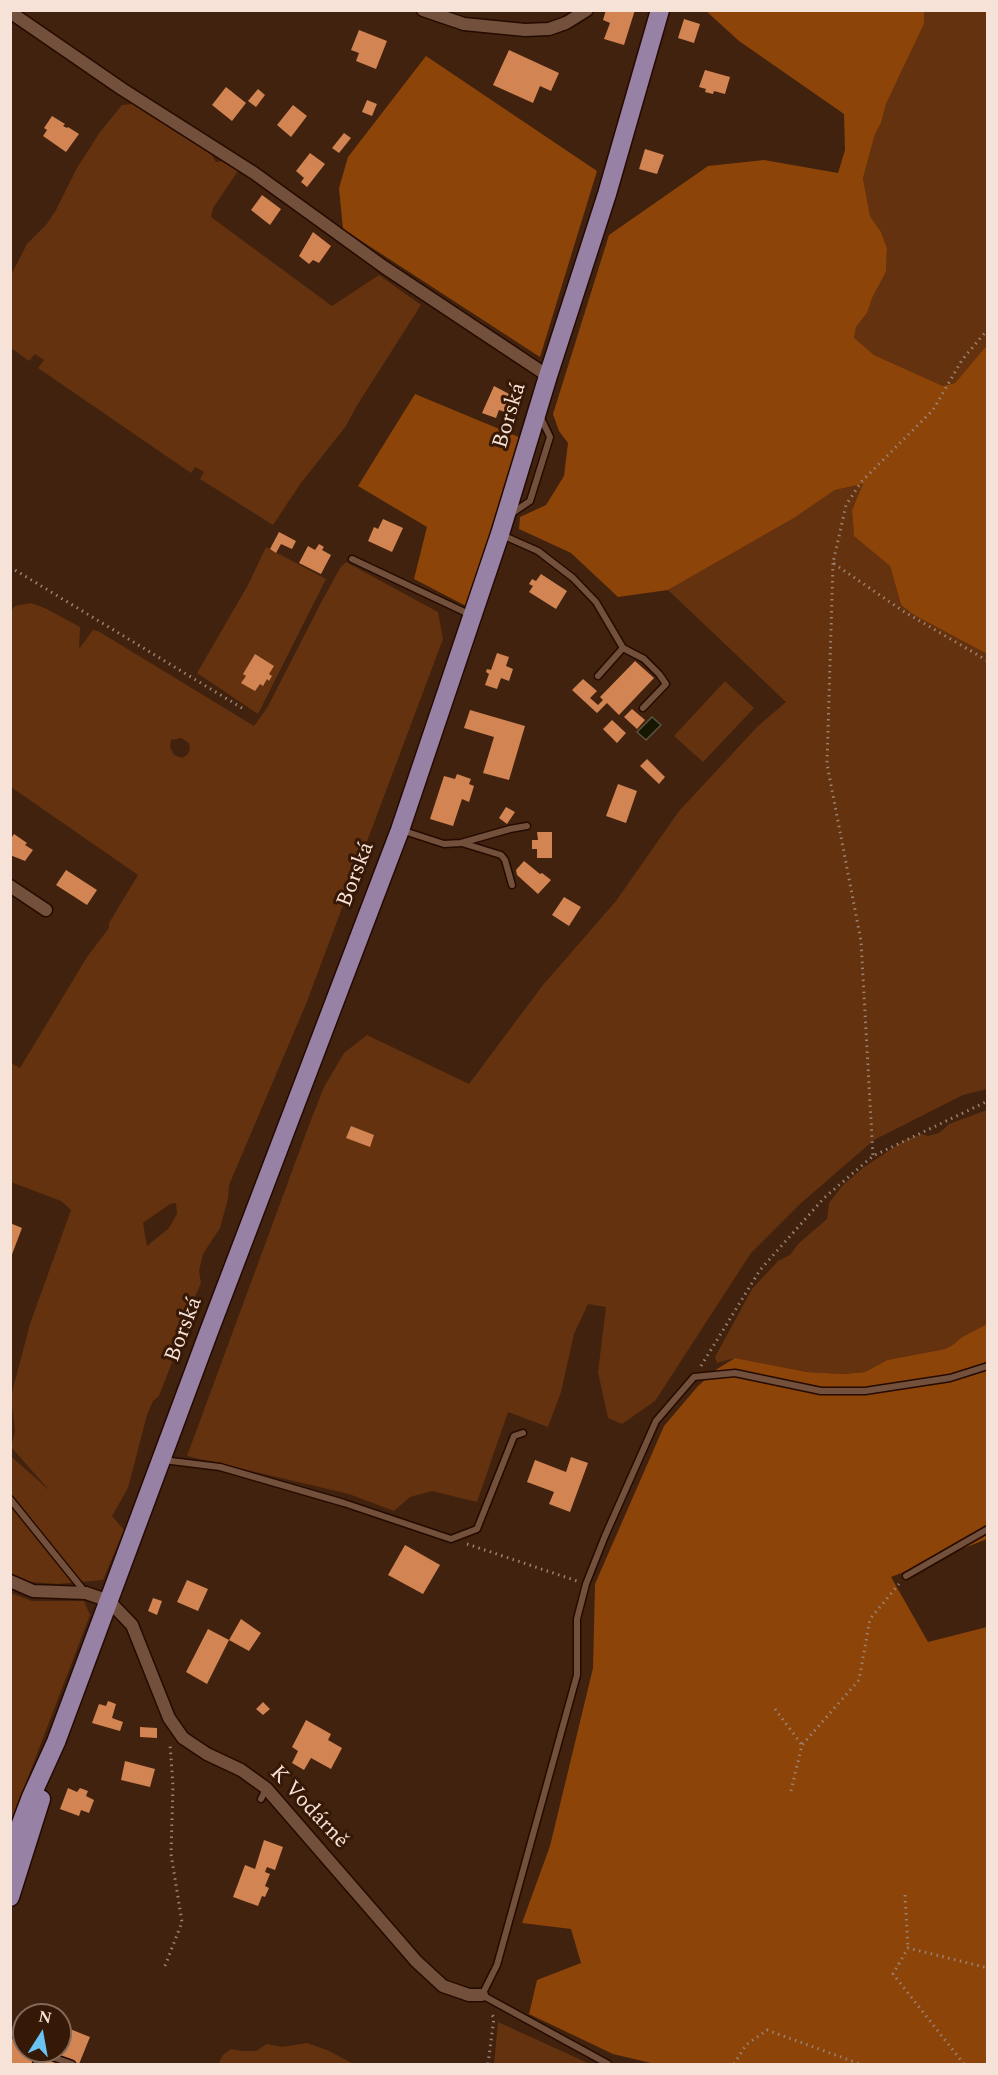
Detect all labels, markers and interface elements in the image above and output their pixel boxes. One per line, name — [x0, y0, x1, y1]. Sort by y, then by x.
street label: Borská — [489, 380, 533, 452]
street label: Borská — [333, 839, 381, 911]
street label: Borská — [161, 1294, 209, 1366]
street label: K Vodárně — [263, 1761, 353, 1855]
north arrow — [12, 2003, 72, 2063]
text: N — [36, 2004, 54, 2030]

